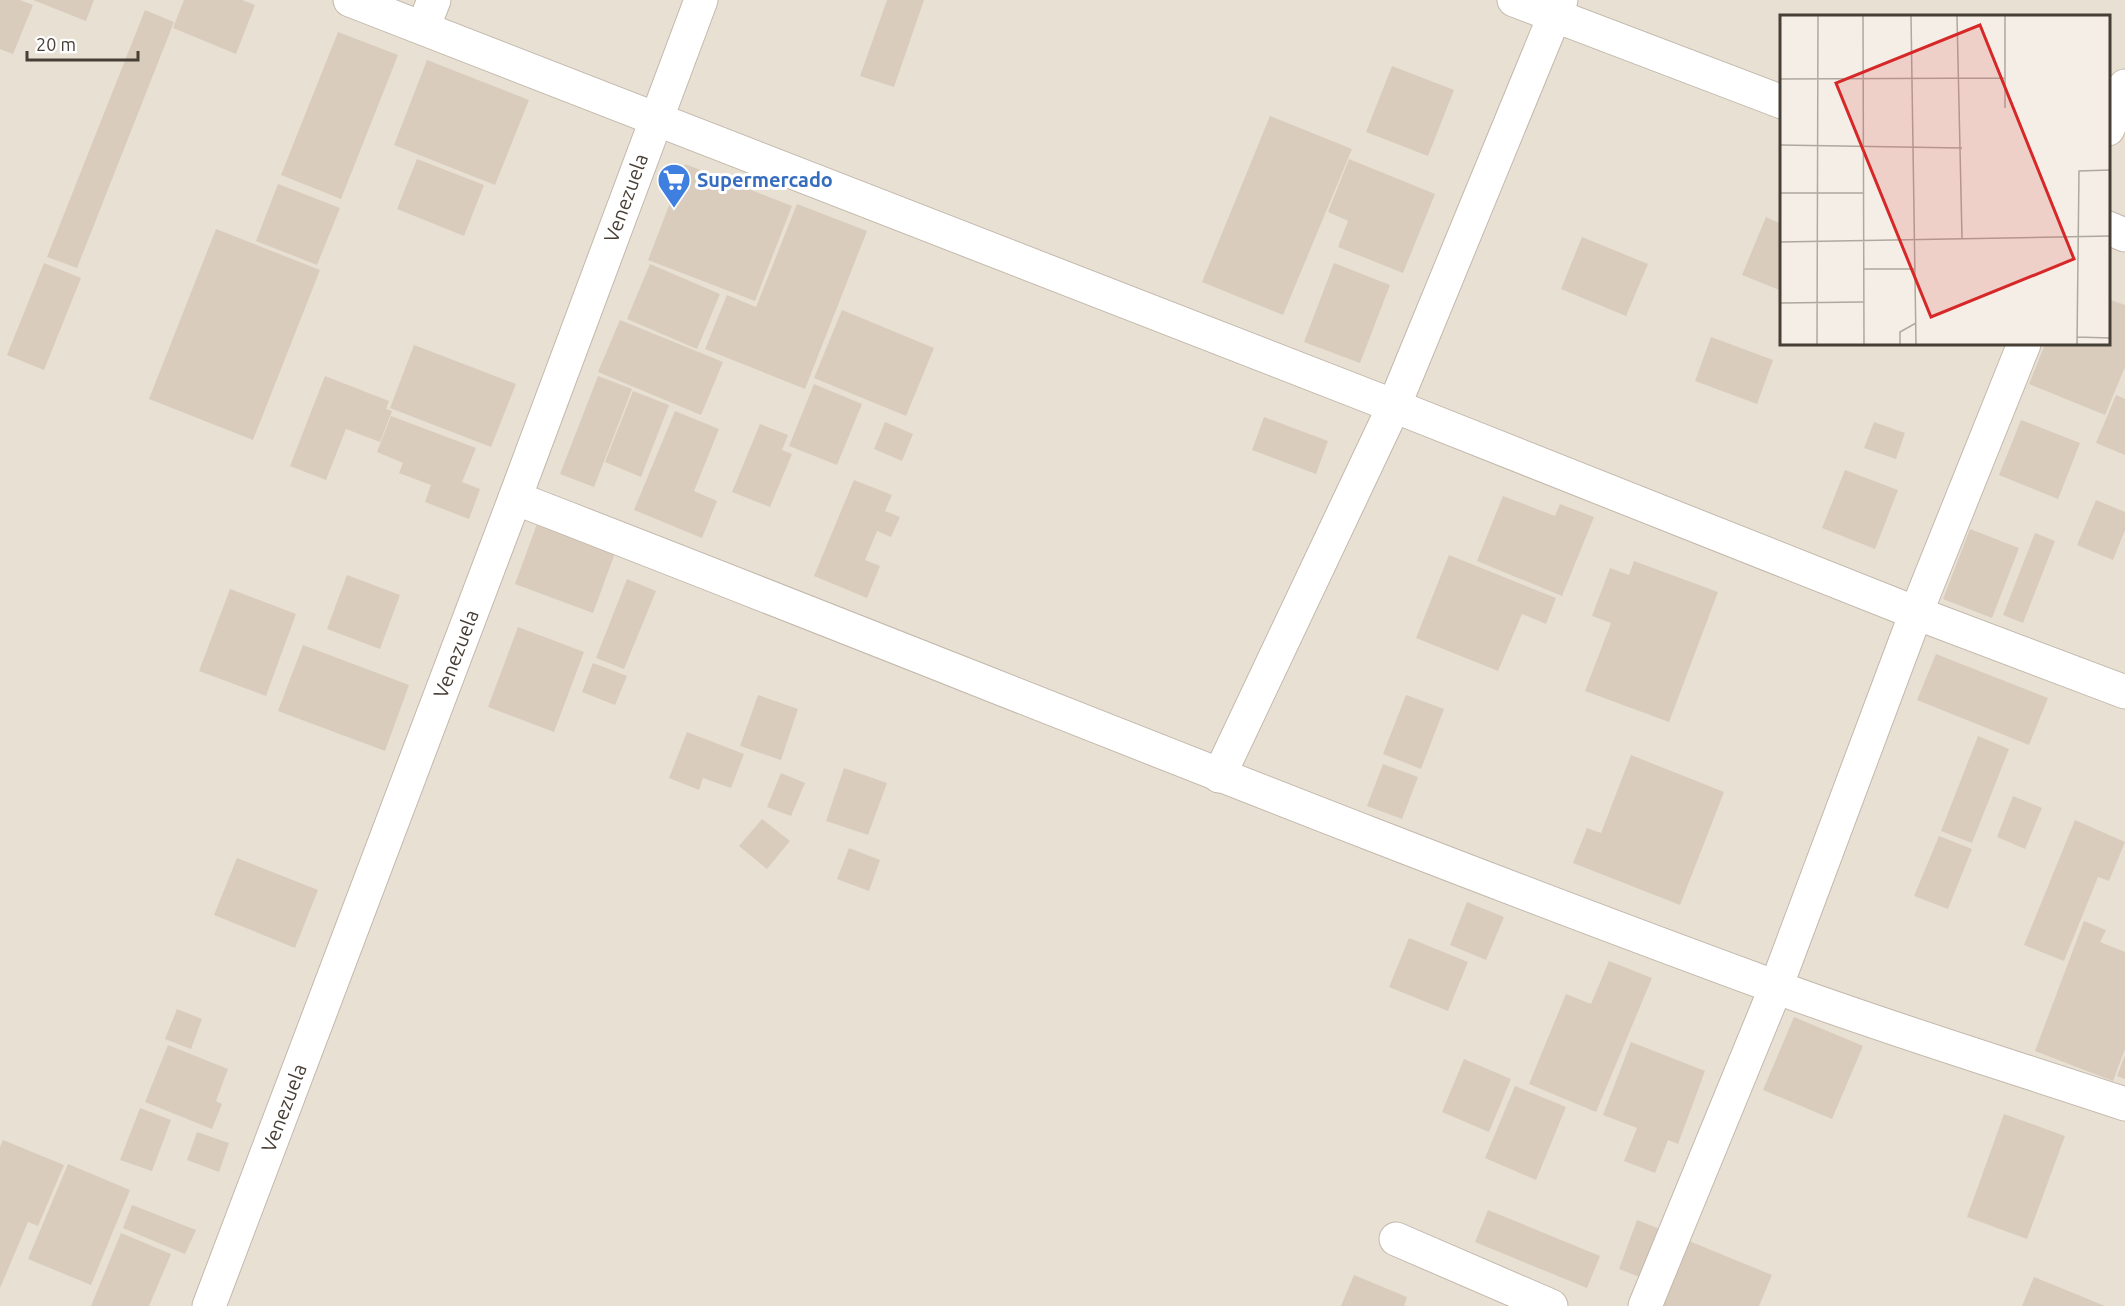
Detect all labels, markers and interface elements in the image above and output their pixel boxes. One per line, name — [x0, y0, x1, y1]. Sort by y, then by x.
inset map — [1780, 15, 2110, 345]
scale bar — [27, 24, 138, 62]
text: 20 m — [36, 34, 76, 54]
street label: Venezuela — [599, 150, 652, 245]
supermarket icon: Supermercado — [656, 162, 692, 209]
place label: Supermercado — [697, 168, 833, 191]
street label: Venezuela — [428, 606, 483, 701]
street label: Venezuela — [256, 1060, 311, 1155]

